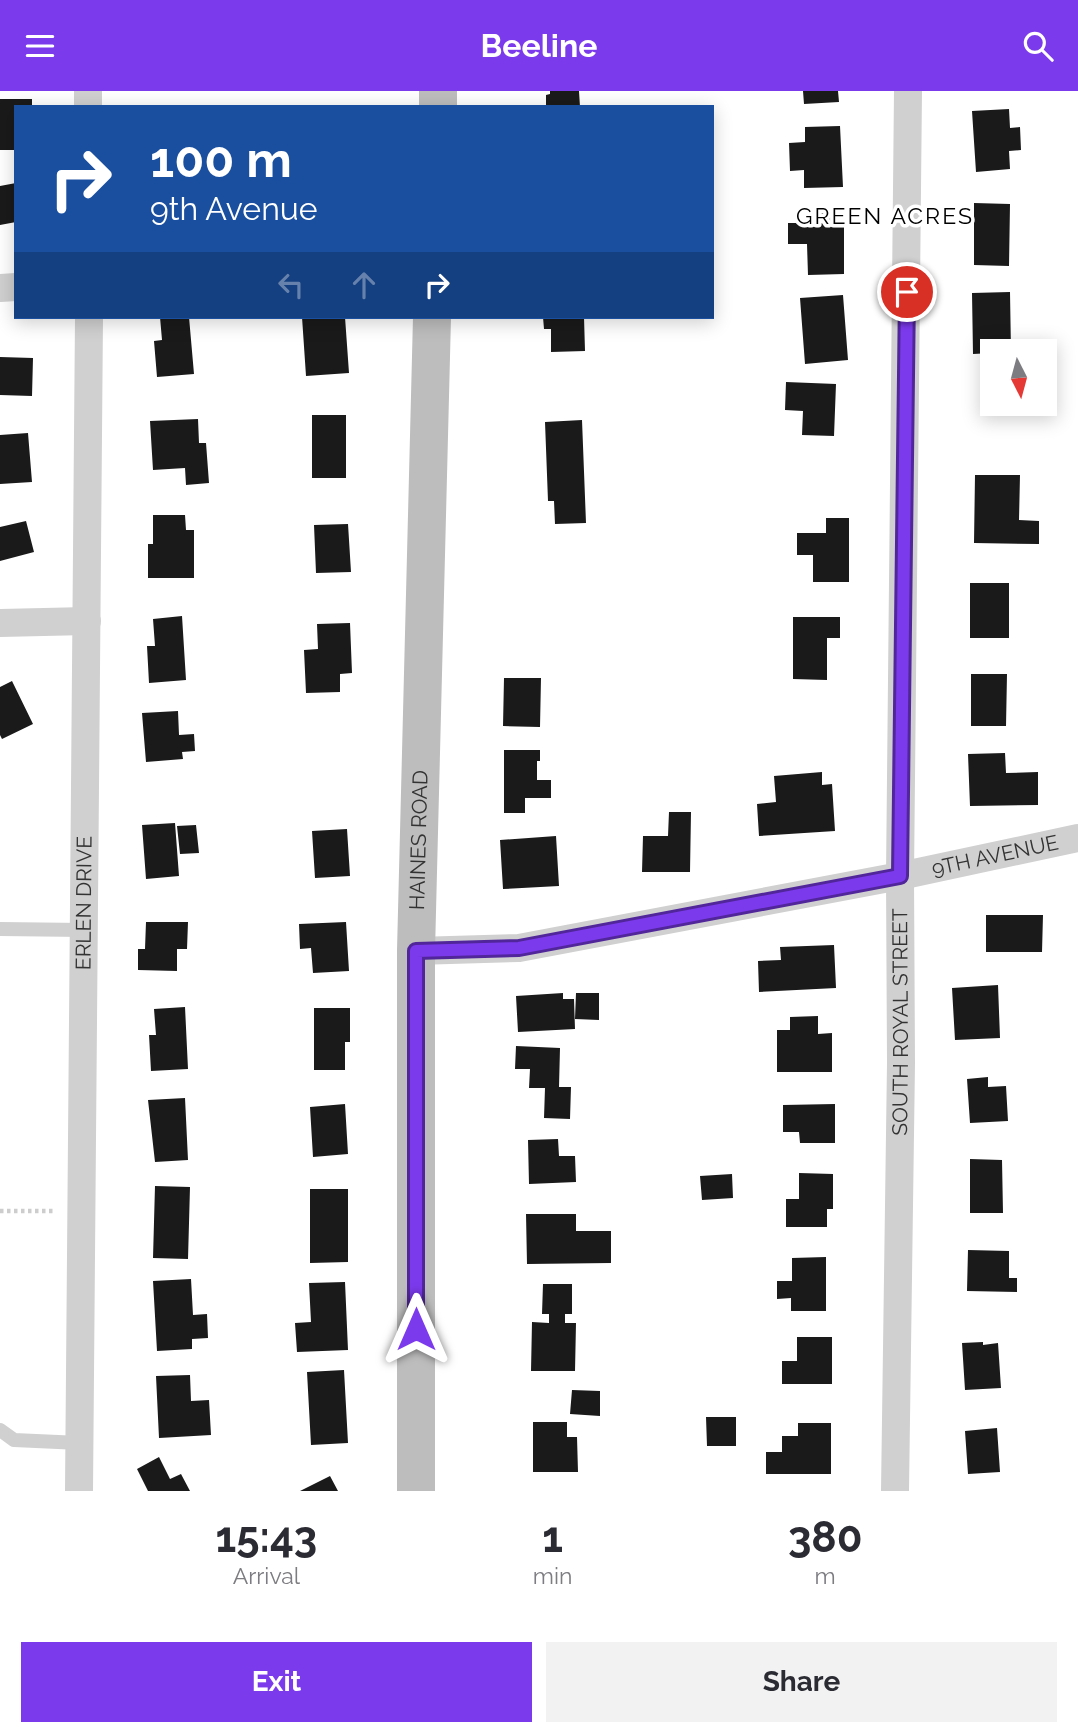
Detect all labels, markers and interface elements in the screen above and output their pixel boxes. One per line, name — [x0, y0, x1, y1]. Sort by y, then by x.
icon: menu — [21, 27, 59, 65]
text: Beeline — [481, 27, 597, 64]
icon: search — [1019, 27, 1057, 65]
text: 100 m — [150, 131, 292, 188]
icon: right — [35, 133, 126, 224]
text: 9th Avenue — [150, 190, 318, 227]
district label: GREEN ACRES — [796, 202, 974, 229]
pin — [877, 262, 937, 322]
icon: left — [272, 266, 310, 304]
icon: ahead — [345, 266, 383, 304]
icon: right — [418, 266, 456, 304]
icon: arrive — [888, 273, 926, 311]
north arrow — [980, 339, 1057, 417]
map controls — [980, 339, 1057, 416]
street label: HAINES ROAD — [404, 770, 433, 910]
street label: 9TH AVENUE — [929, 830, 1061, 881]
street label: ERLEN DRIVE — [70, 836, 97, 970]
street label: SOUTH ROYAL STREET — [887, 908, 913, 1136]
position arrow — [379, 1292, 453, 1366]
text: 15:43 — [216, 1513, 317, 1562]
text: 1 — [542, 1513, 563, 1562]
text: 380 — [788, 1513, 862, 1562]
text: Arrival — [233, 1562, 300, 1589]
text: min — [533, 1562, 572, 1589]
text: m — [815, 1562, 836, 1589]
button: Exit — [21, 1642, 532, 1722]
button: Share — [546, 1642, 1057, 1722]

